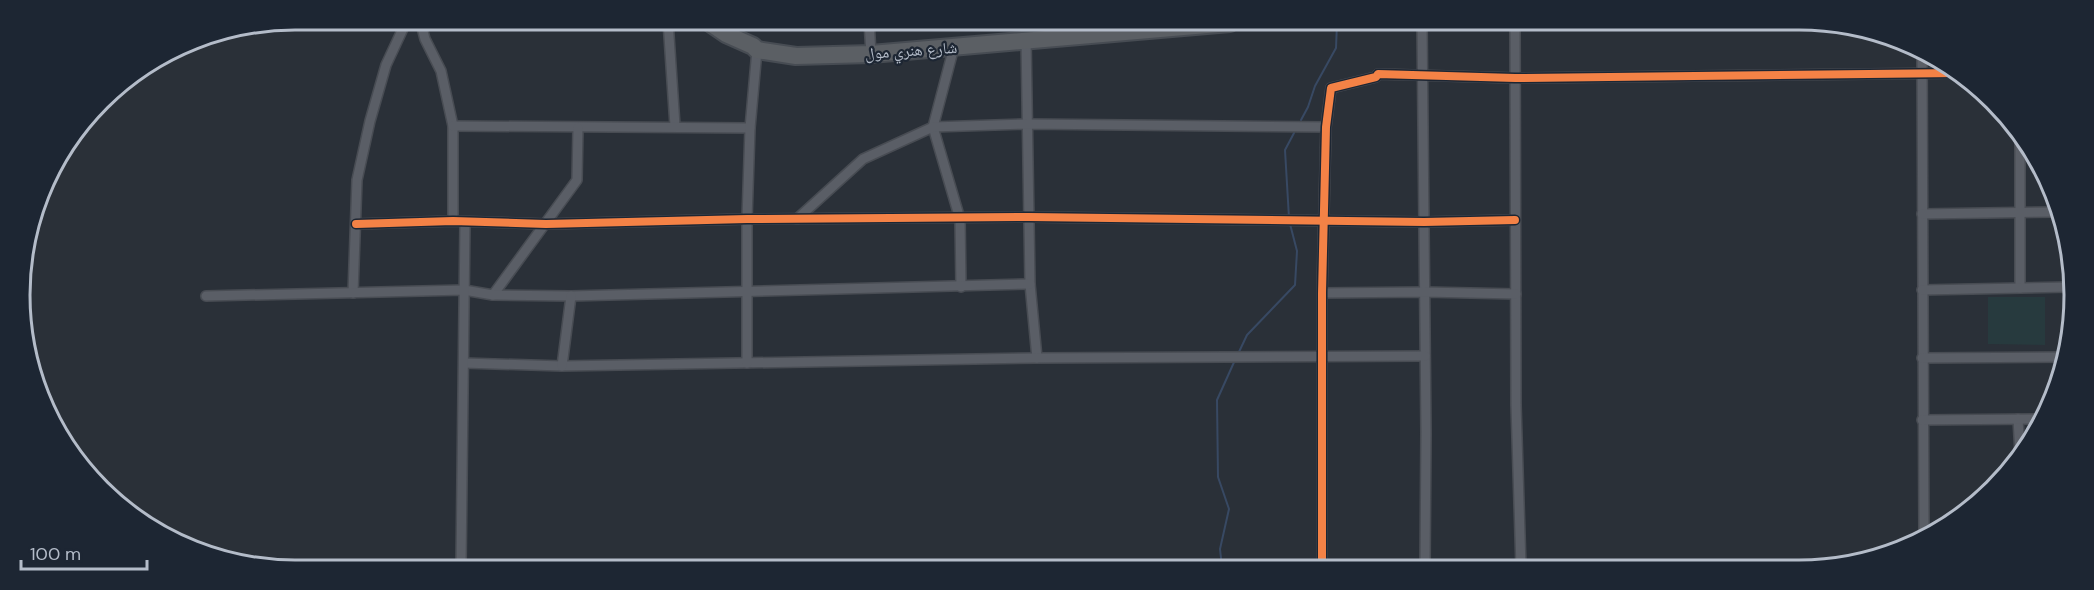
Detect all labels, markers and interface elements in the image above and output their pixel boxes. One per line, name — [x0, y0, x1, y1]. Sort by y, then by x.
street label: شارع هنري مول — [864, 37, 958, 66]
scale bar — [21, 533, 147, 571]
text: 100 m — [30, 542, 81, 566]

